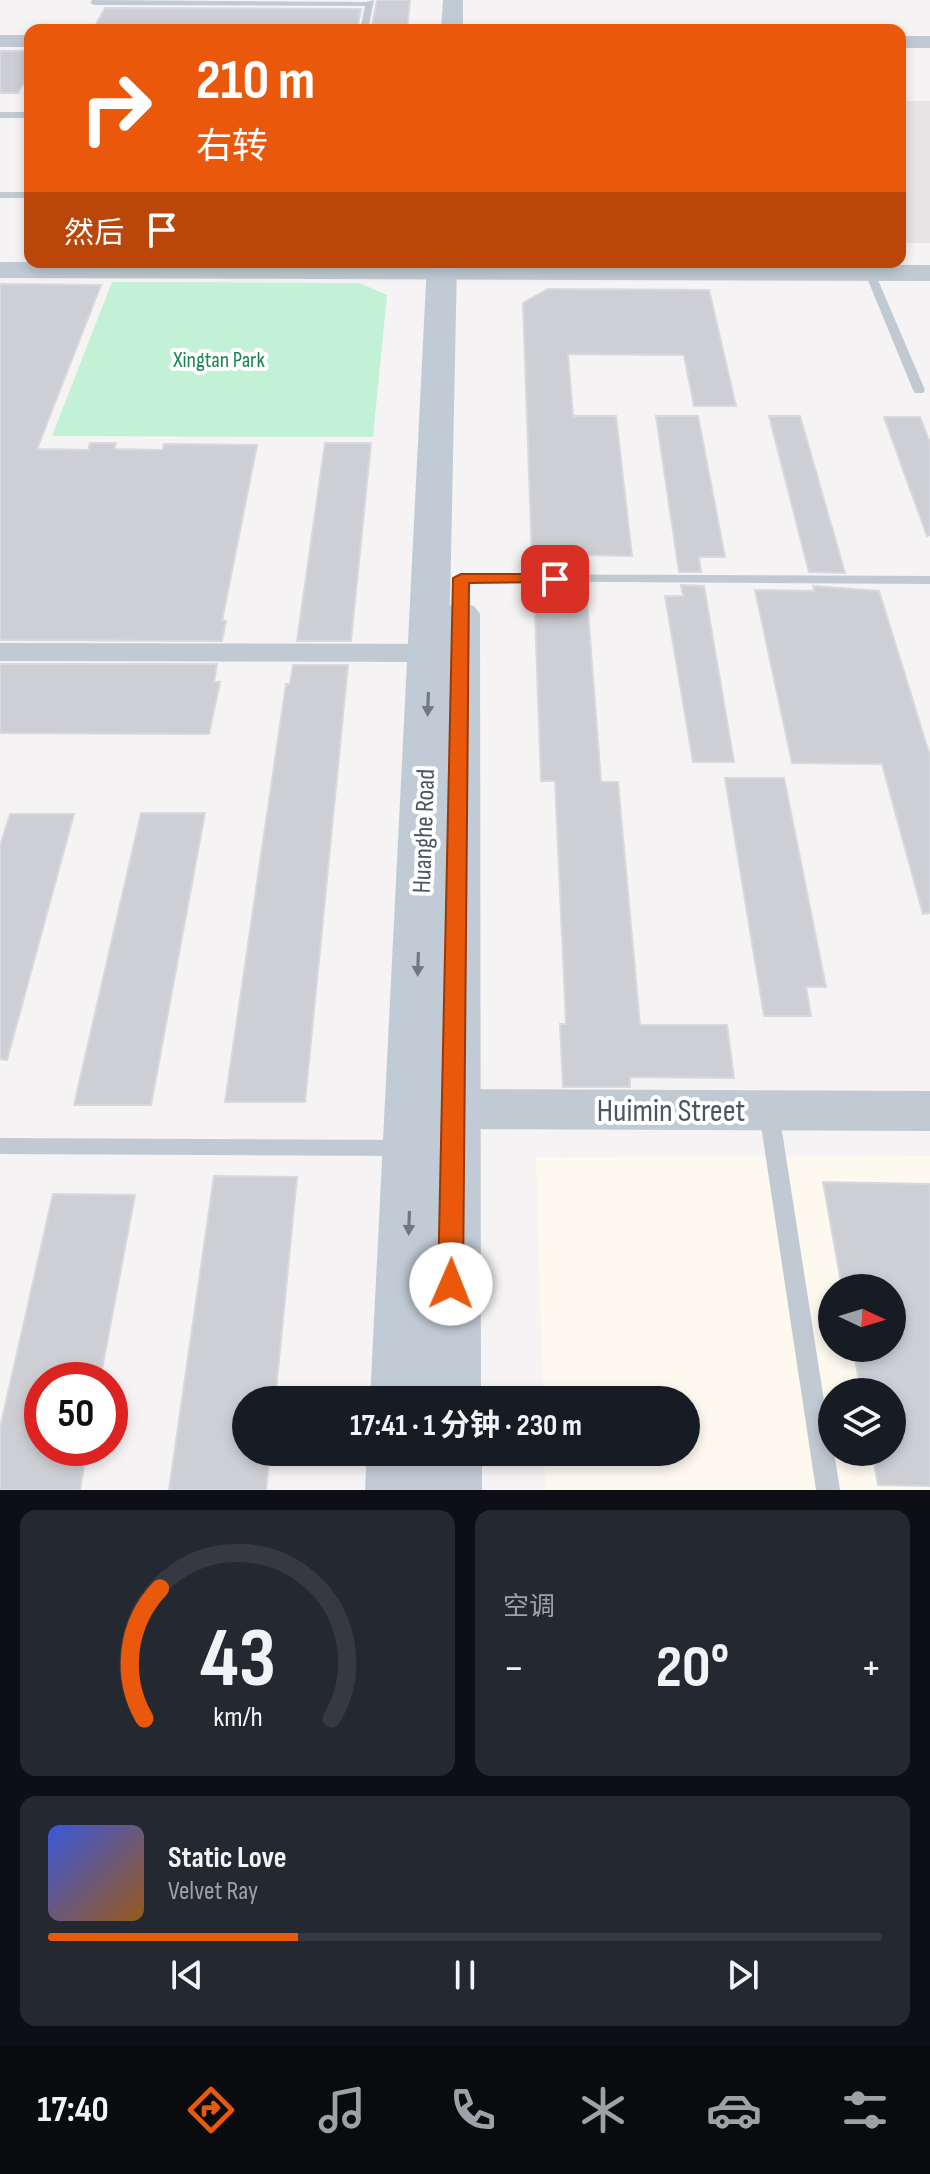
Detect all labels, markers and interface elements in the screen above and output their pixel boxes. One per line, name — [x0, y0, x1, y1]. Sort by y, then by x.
text: 210 m — [196, 48, 315, 115]
icon: right — [64, 56, 168, 160]
text: 右转 — [196, 126, 268, 169]
icon: arrive — [140, 208, 184, 252]
text: 然后 — [64, 216, 124, 252]
park label: Xingtan Park — [172, 347, 265, 374]
pin — [521, 545, 589, 613]
icon: arrive — [533, 557, 577, 601]
one-way arrow — [421, 692, 434, 717]
street label: Huanghe Road — [407, 768, 442, 894]
one-way arrow — [412, 952, 425, 977]
street label: Huimin Street — [597, 1092, 745, 1131]
one-way arrow — [402, 1211, 415, 1236]
position arrow — [409, 1242, 493, 1326]
north arrow — [818, 1274, 906, 1362]
map controls — [818, 1274, 906, 1466]
speed limit sign: 50 — [24, 1362, 128, 1466]
button: layers — [818, 1378, 906, 1466]
text: 17:41 · 1 分钟 · 230 m — [350, 1408, 582, 1444]
text: 空调 — [503, 1592, 555, 1623]
text: 43 — [199, 1610, 276, 1710]
text: 20° — [656, 1632, 729, 1704]
text: − — [503, 1642, 525, 1695]
text: + — [860, 1642, 882, 1695]
text: km/h — [213, 1700, 262, 1735]
text: Static Love — [168, 1840, 287, 1876]
text: Velvet Ray — [168, 1876, 258, 1907]
icon: previous — [165, 1953, 209, 1997]
icon: pause — [443, 1953, 487, 1997]
icon: next — [721, 1953, 765, 1997]
icon: directions — [183, 2082, 239, 2138]
icon: music — [314, 2082, 370, 2138]
icon: phone — [445, 2082, 501, 2138]
icon: climate — [575, 2082, 631, 2138]
icon: car — [706, 2082, 762, 2138]
icon: filters — [837, 2082, 893, 2138]
text: 17:40 — [37, 2089, 109, 2132]

